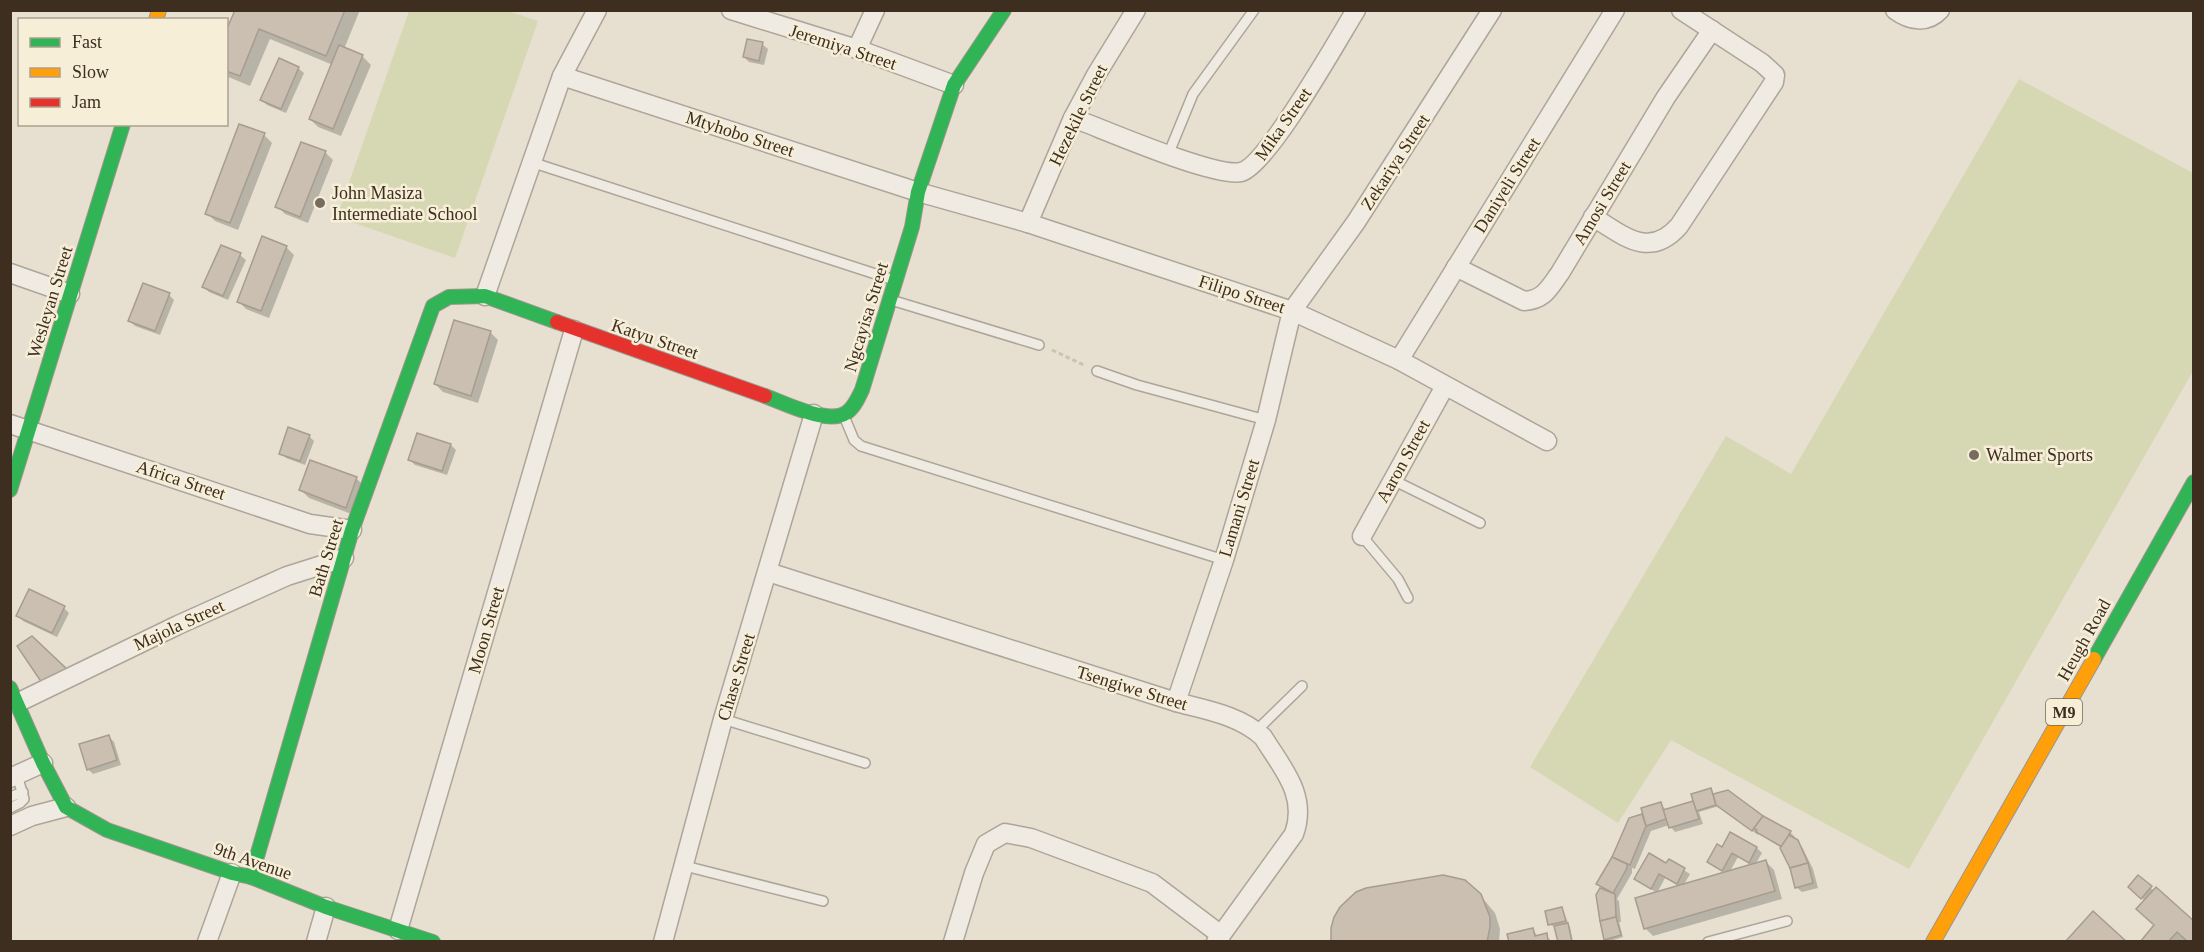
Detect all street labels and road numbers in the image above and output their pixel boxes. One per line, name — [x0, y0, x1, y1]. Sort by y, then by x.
street label: Jeremiya Street — [787, 20, 899, 74]
street label: Hezekile Street — [1045, 61, 1111, 169]
street label: Mika Street — [1251, 84, 1315, 164]
street label: Mtyhobo Street — [683, 107, 797, 161]
street label: Zekariya Street — [1357, 110, 1433, 214]
street label: Daniyeli Street — [1470, 134, 1544, 236]
street label: Amosi Street — [1569, 157, 1635, 249]
street label: Wesleyan Street — [23, 244, 77, 360]
street label: Ngcayisa Street — [840, 260, 892, 374]
street label: Filipo Street — [1196, 271, 1288, 317]
street label: Katyu Street — [609, 315, 701, 363]
street label: Aaron Street — [1372, 416, 1434, 506]
street label: Africa Street — [134, 456, 228, 504]
street label: Lamani Street — [1215, 457, 1263, 559]
street label: Bath Street — [305, 517, 347, 599]
street label: Moon Street — [464, 584, 508, 676]
street label: Majola Street — [131, 595, 227, 655]
street label: Heugh Road — [2053, 596, 2115, 684]
street label: Chase Street — [713, 631, 759, 723]
street label: Tsengiwe Street — [1074, 662, 1190, 714]
road number: M9 — [2046, 699, 2082, 725]
street label: 9th Avenue — [211, 838, 295, 884]

